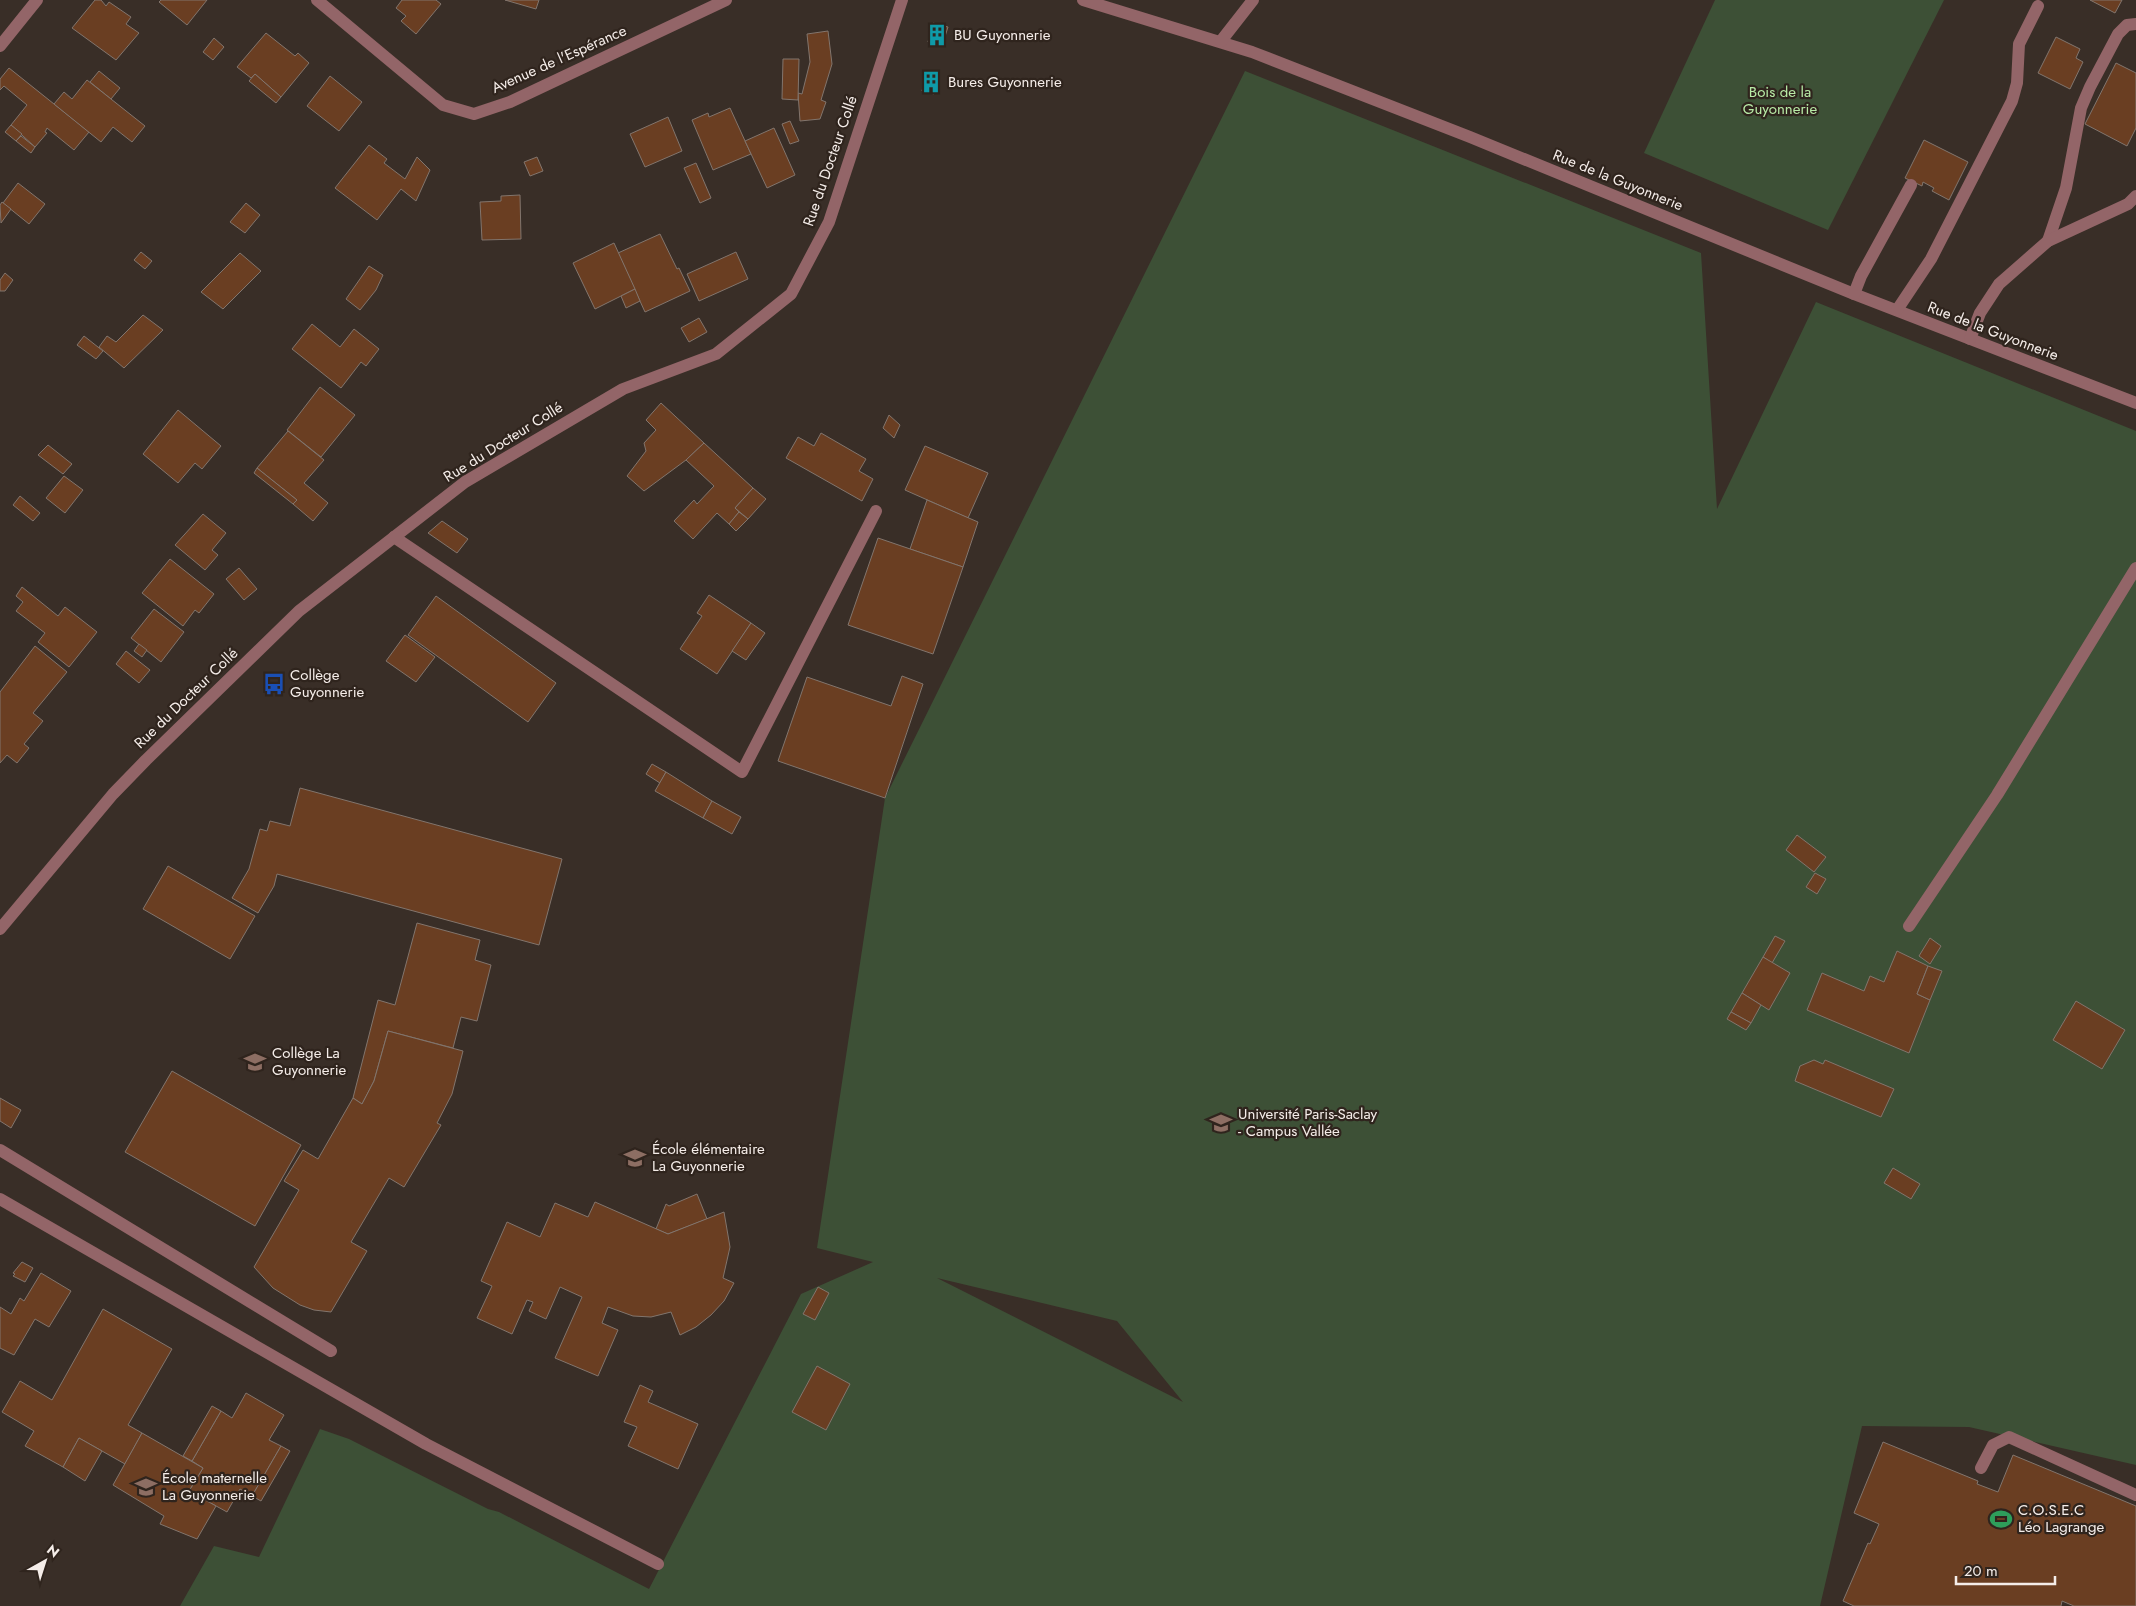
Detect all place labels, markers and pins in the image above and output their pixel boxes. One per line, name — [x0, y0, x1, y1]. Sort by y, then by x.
building icon: BU Guyonnerie — [924, 22, 950, 48]
place label: BU Guyonnerie — [954, 24, 1051, 46]
building icon: Bures Guyonnerie — [918, 69, 944, 95]
place label: Bures Guyonnerie — [948, 71, 1062, 93]
place label: Collège Guyonnerie — [290, 664, 365, 703]
bus stop icon: Collège Guyonnerie — [261, 671, 287, 697]
place label: Collège La Guyonnerie — [272, 1042, 347, 1081]
school or university icon: Collège La Guyonnerie — [242, 1049, 268, 1075]
place label: Université Paris-Saclay - Campus Vallée — [1238, 1103, 1378, 1142]
school or university icon: Université Paris-Saclay - Campus Vallée — [1208, 1110, 1234, 1136]
place label: École élémentaire La Guyonnerie — [652, 1138, 765, 1177]
school or university icon: École élémentaire La Guyonnerie — [622, 1145, 648, 1171]
place label: École maternelle La Guyonnerie — [162, 1467, 267, 1506]
school or university icon: École maternelle La Guyonnerie — [133, 1474, 159, 1500]
place label: C.O.S.E.C Léo Lagrange — [2018, 1499, 2104, 1538]
sports icon: C.O.S.E.C Léo Lagrange — [1988, 1506, 2014, 1532]

